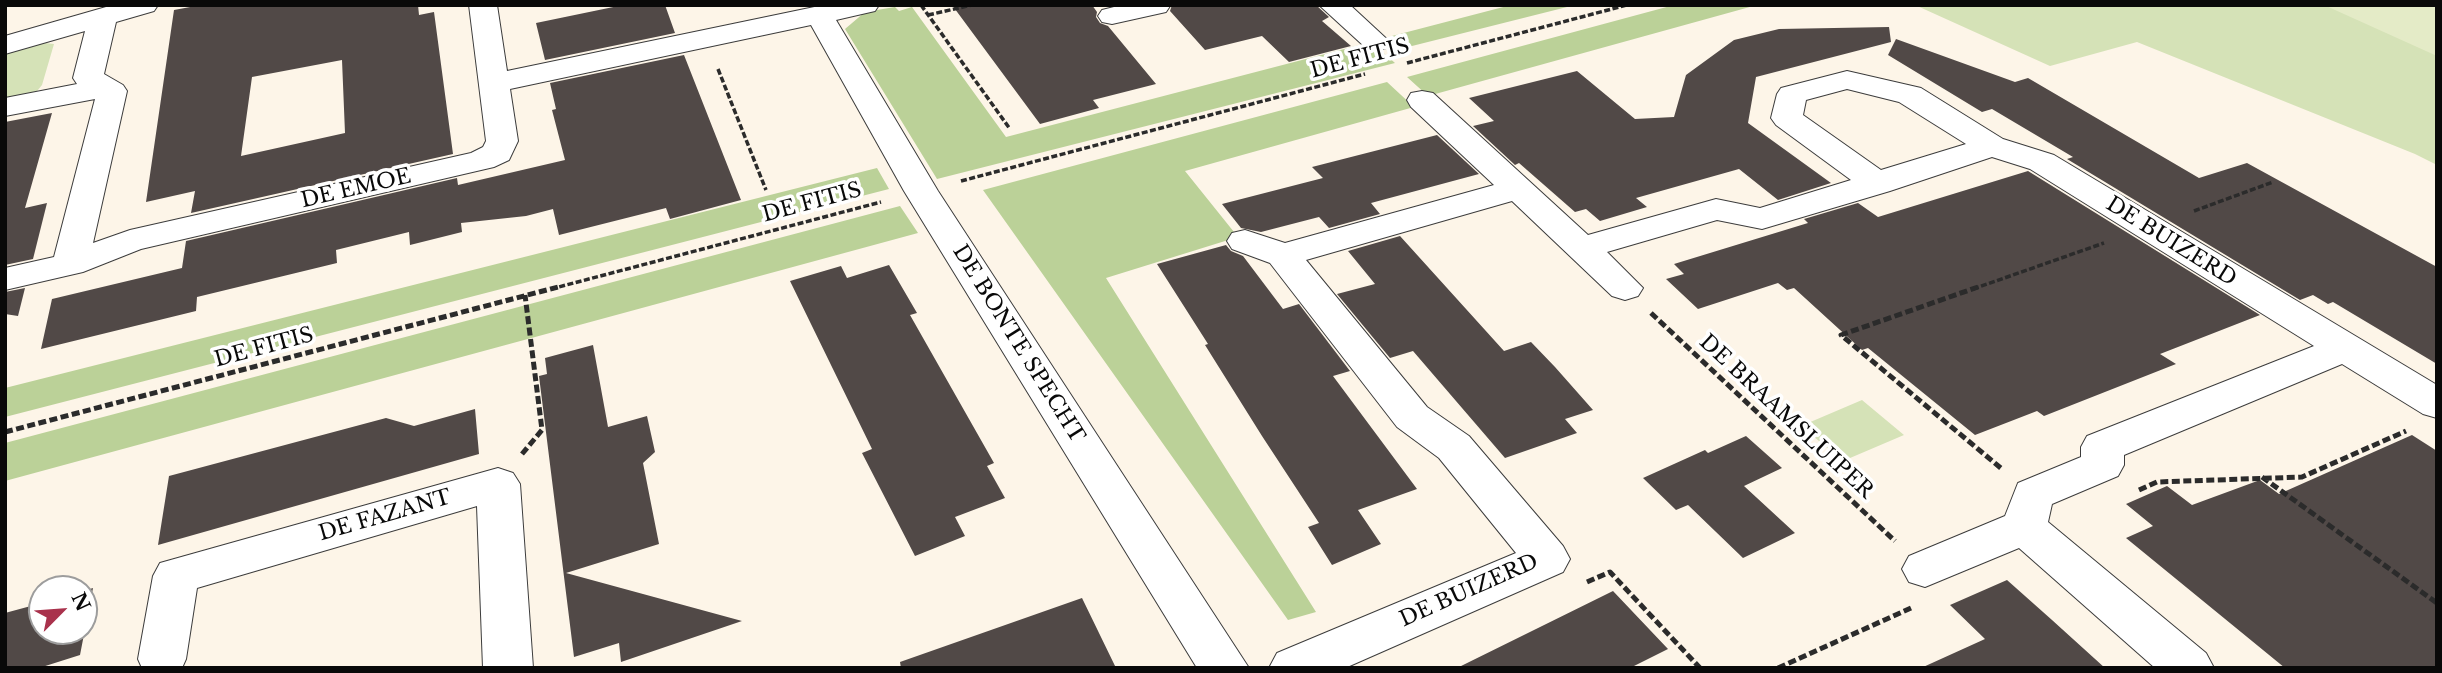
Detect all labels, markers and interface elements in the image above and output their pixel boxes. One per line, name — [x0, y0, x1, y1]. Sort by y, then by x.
street label: DE FITIS — [1308, 34, 1412, 84]
street label: DE EMOE — [298, 164, 414, 214]
street label: DE FITIS — [760, 178, 864, 228]
street label: DE BUIZERD — [2101, 192, 2241, 292]
street label: DE BONTE SPECHT — [947, 240, 1089, 448]
street label: DE FITIS — [212, 323, 316, 373]
street label: DE BRAAMSLUIPER — [1694, 330, 1878, 504]
street label: DE FAZANT — [316, 485, 454, 547]
street label: DE BUIZERD — [1396, 549, 1542, 633]
north arrow — [28, 575, 98, 645]
text: N — [66, 589, 95, 615]

